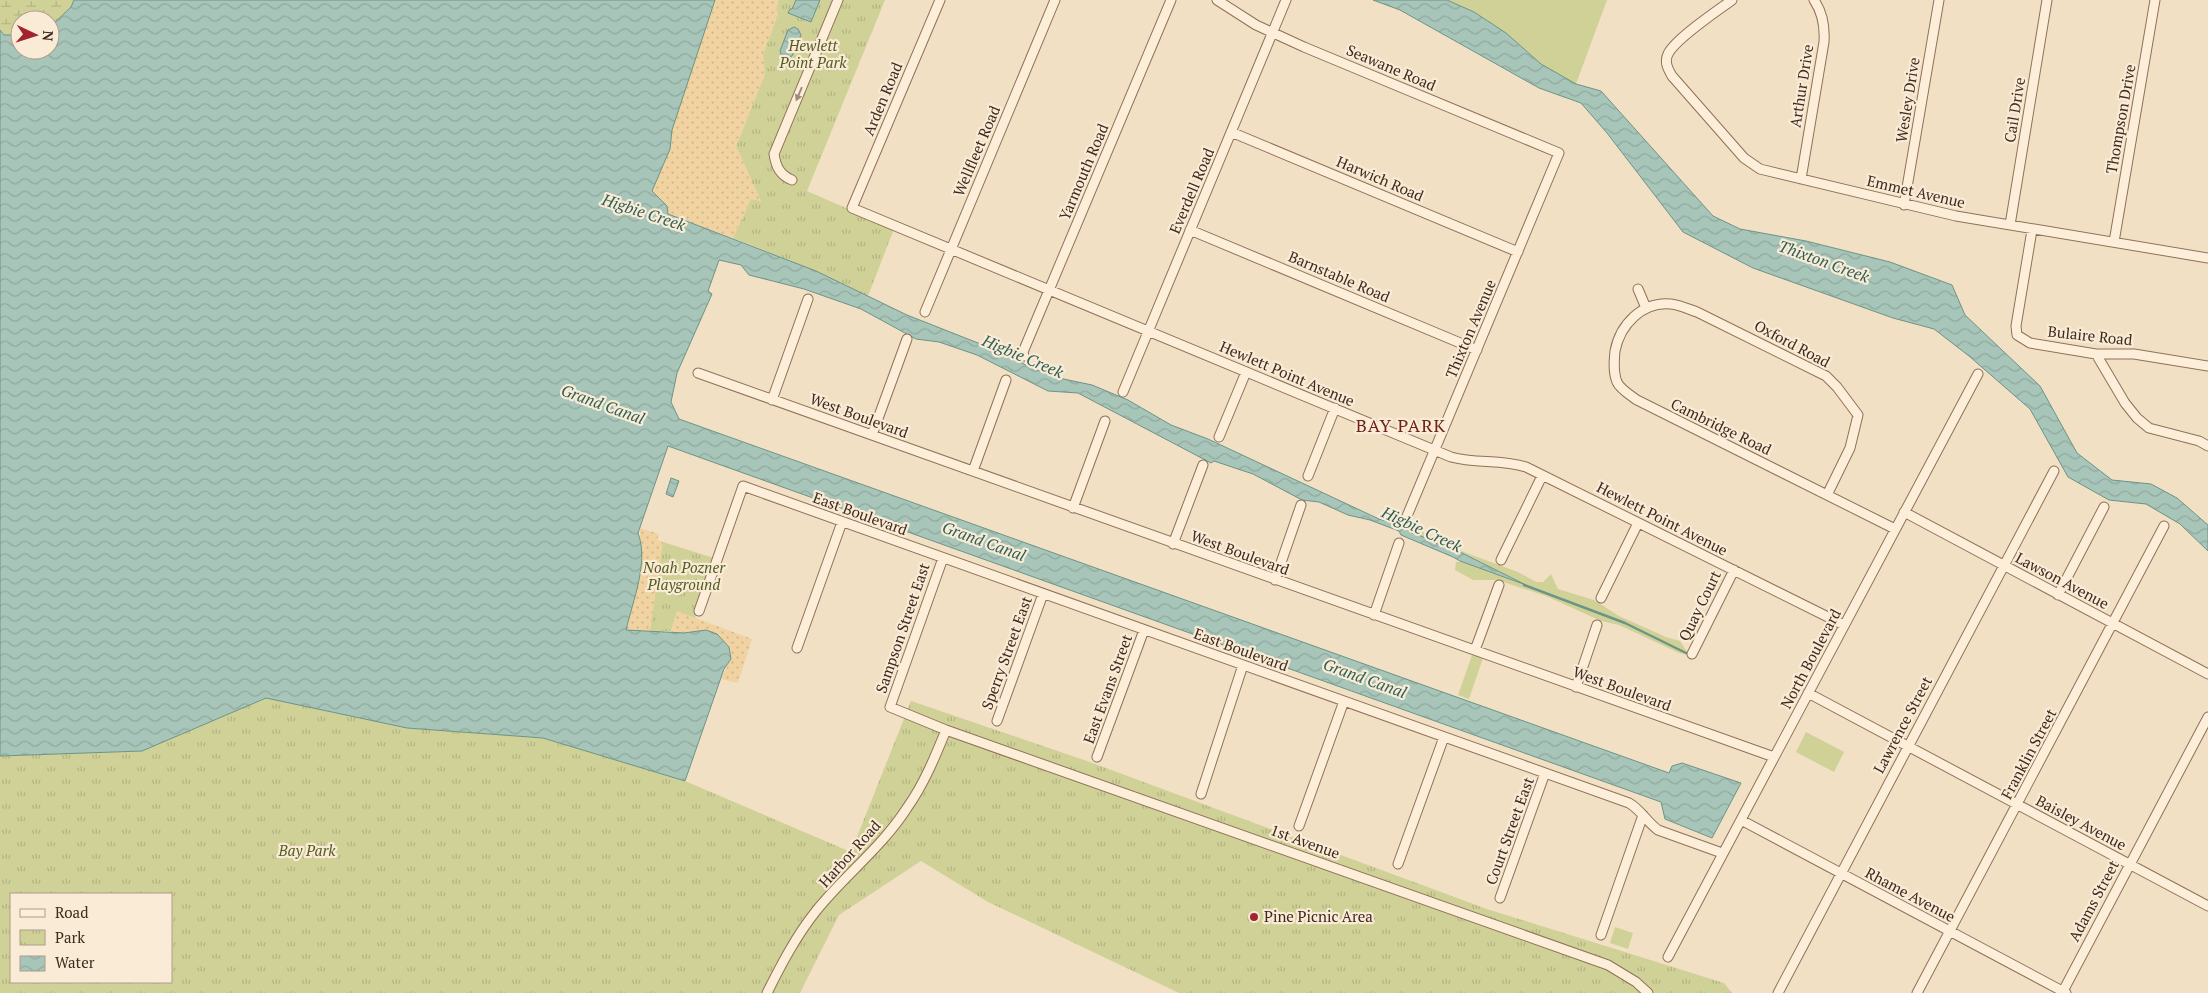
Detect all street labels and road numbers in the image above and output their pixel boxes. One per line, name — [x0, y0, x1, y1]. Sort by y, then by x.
street label: Seawane Road — [1344, 39, 1439, 95]
street label: Arthur Drive — [1785, 43, 1817, 129]
street label: Wesley Drive — [1890, 56, 1924, 144]
street label: Arden Road — [858, 59, 907, 138]
street label: Thompson Drive — [2101, 62, 2139, 175]
street label: Cail Drive — [1999, 76, 2029, 144]
street label: Wellfleet Road — [948, 102, 1004, 199]
street label: Yarmouth Road — [1054, 120, 1112, 223]
street label: Everdell Road — [1164, 145, 1218, 237]
street label: Harwich Road — [1334, 151, 1427, 205]
street label: Emmet Avenue — [1865, 170, 1967, 212]
street label: Barnstable Road — [1286, 246, 1393, 306]
street label: Thixton Avenue — [1440, 276, 1500, 381]
street label: Oxford Road — [1751, 315, 1834, 371]
street label: Bulaire Road — [2047, 321, 2133, 349]
street label: Hewlett Point Avenue — [1217, 336, 1358, 411]
street label: West Boulevard — [807, 388, 911, 442]
street label: Cambridge Road — [1668, 393, 1775, 459]
street label: Hewlett Point Avenue — [1594, 476, 1731, 560]
street label: East Boulevard — [810, 487, 910, 539]
street label: West Boulevard — [1188, 525, 1292, 579]
street label: Lawson Avenue — [2012, 547, 2113, 613]
street label: Sampson Street East — [870, 560, 934, 695]
street label: Quay Court — [1673, 567, 1725, 644]
street label: Sperry Street East — [976, 593, 1036, 712]
street label: North Boulevard — [1775, 605, 1845, 712]
street label: East Boulevard — [1191, 623, 1291, 675]
street label: East Evans Street — [1078, 631, 1136, 746]
street label: West Boulevard — [1570, 661, 1674, 715]
street label: Lawrence Street — [1868, 672, 1936, 776]
street label: Franklin Street — [1996, 704, 2061, 802]
street label: Court Street East — [1480, 774, 1538, 887]
street label: Baisley Avenue — [2033, 790, 2130, 854]
street label: Harbor Road — [814, 816, 885, 891]
street label: 1st Avenue — [1268, 819, 1343, 863]
street label: Adams Street — [2063, 856, 2123, 945]
street label: Rhame Avenue — [1862, 862, 1959, 926]

